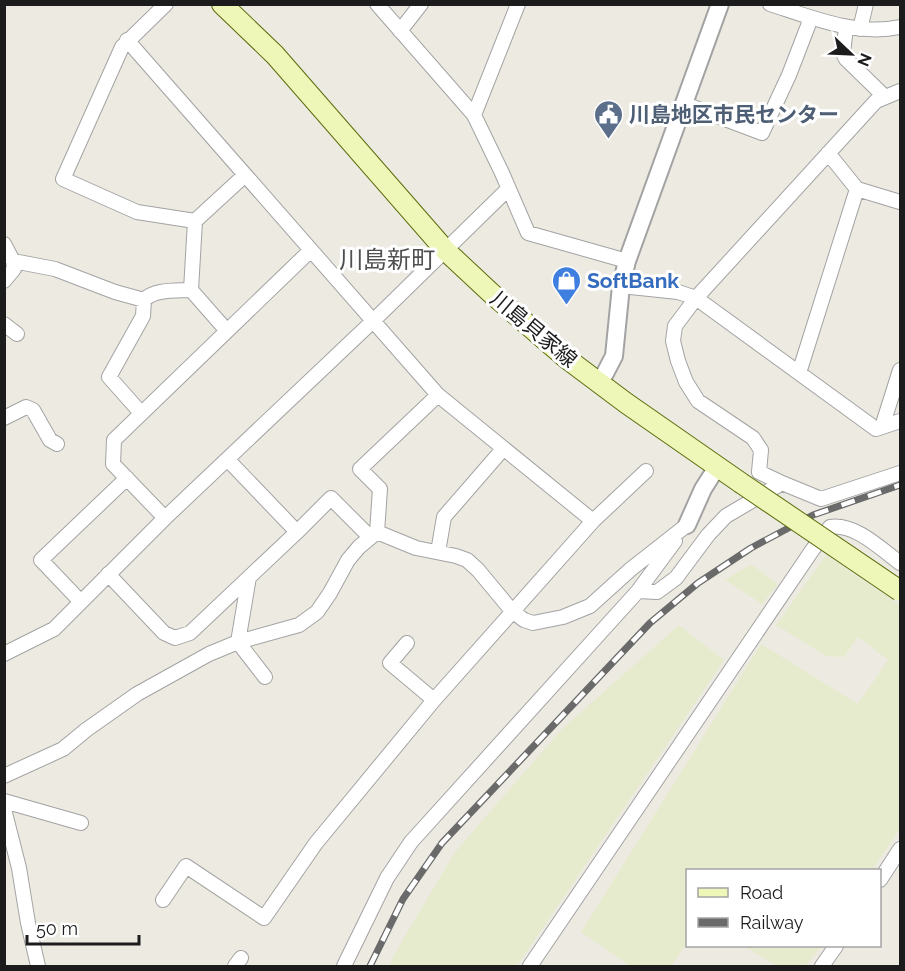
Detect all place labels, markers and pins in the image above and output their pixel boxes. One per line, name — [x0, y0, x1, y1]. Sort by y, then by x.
public building icon: 川島地区市民センター — [592, 98, 624, 140]
place label: 川島地区市民センター — [629, 102, 839, 127]
shop icon: SoftBank — [550, 264, 582, 306]
place label: SoftBank — [587, 268, 679, 293]

